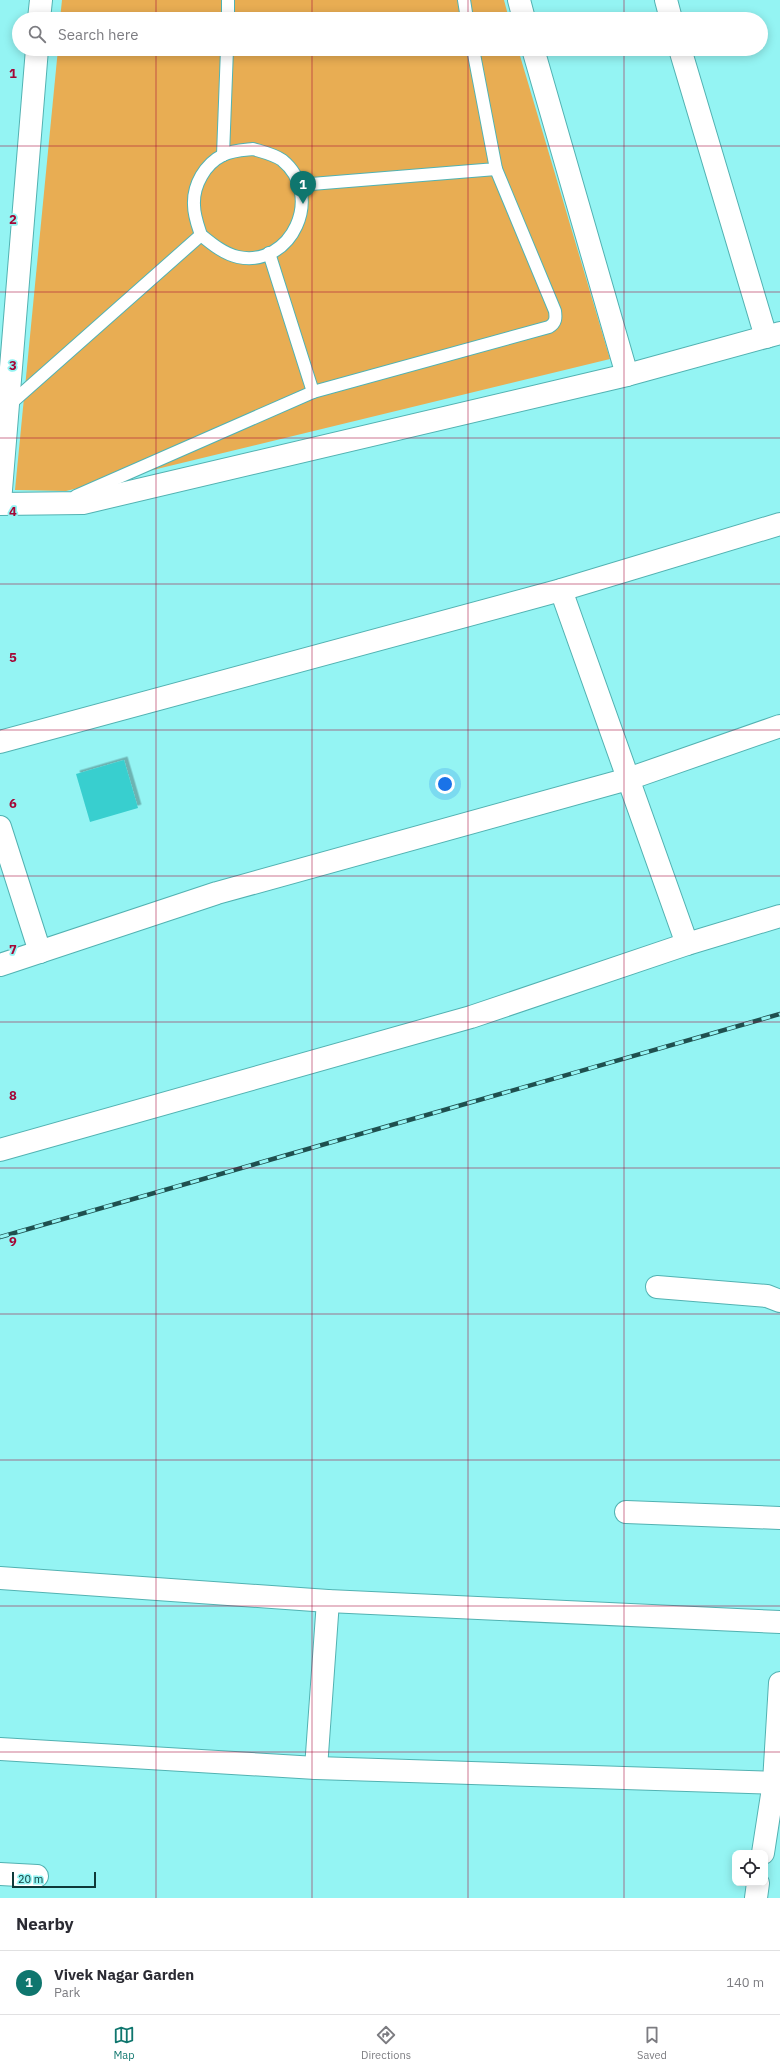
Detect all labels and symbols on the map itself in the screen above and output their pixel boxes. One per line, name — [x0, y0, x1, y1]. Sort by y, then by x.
text: 1 — [9, 65, 17, 82]
pin: 1 — [290, 171, 316, 204]
text: 2 — [9, 211, 17, 228]
text: 3 — [9, 357, 17, 374]
text: 4 — [9, 503, 17, 520]
text: 5 — [9, 649, 17, 666]
your location — [435, 774, 455, 794]
text: 6 — [9, 795, 17, 812]
text: 7 — [9, 941, 17, 958]
text: 8 — [9, 1087, 17, 1104]
text: 9 — [9, 1233, 17, 1250]
scale bar — [12, 1870, 96, 1889]

